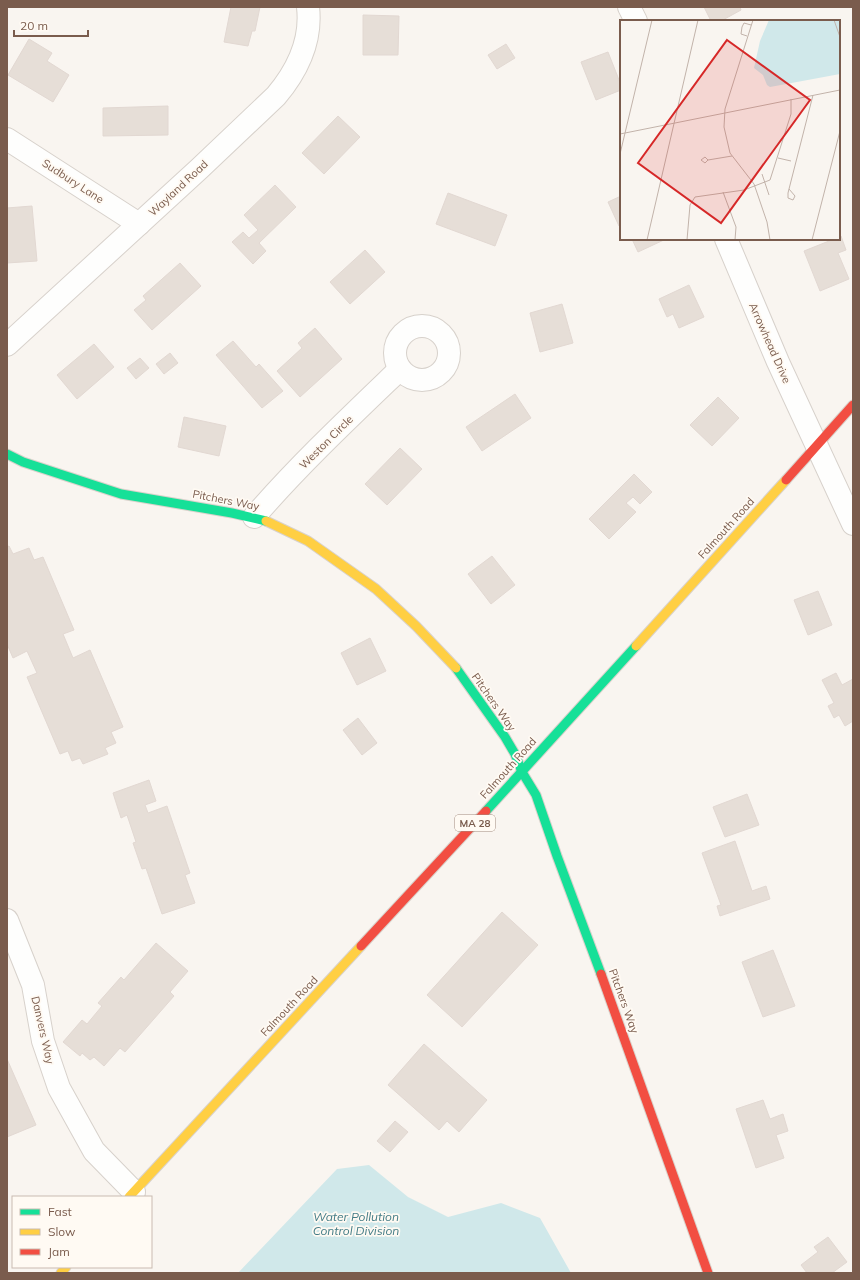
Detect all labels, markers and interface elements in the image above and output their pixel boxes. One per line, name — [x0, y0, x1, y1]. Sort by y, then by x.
scale bar — [14, 12, 88, 38]
text: 20 m — [20, 18, 48, 33]
inset map — [620, 20, 840, 240]
street label: Sudbury Lane — [39, 156, 107, 206]
street label: Wayland Road — [145, 157, 211, 219]
street label: Arrowhead Drive — [746, 300, 794, 386]
street label: Weston Circle — [296, 412, 356, 472]
street label: Pitchers Way — [191, 487, 261, 513]
street label: Falmouth Road — [695, 494, 757, 562]
street label: Pitchers Way — [469, 670, 519, 734]
street label: Falmouth Road — [477, 734, 539, 802]
road number: MA 28 — [455, 815, 495, 831]
street label: Pitchers Way — [606, 967, 642, 1035]
street label: Falmouth Road — [257, 973, 321, 1039]
street label: Danvers Way — [28, 995, 58, 1065]
legend — [12, 1196, 152, 1268]
text: Fast — [48, 1204, 72, 1219]
water label: Water Pollution Control Division — [313, 1209, 399, 1238]
text: Slow — [48, 1224, 76, 1239]
text: Jam — [48, 1244, 70, 1259]

